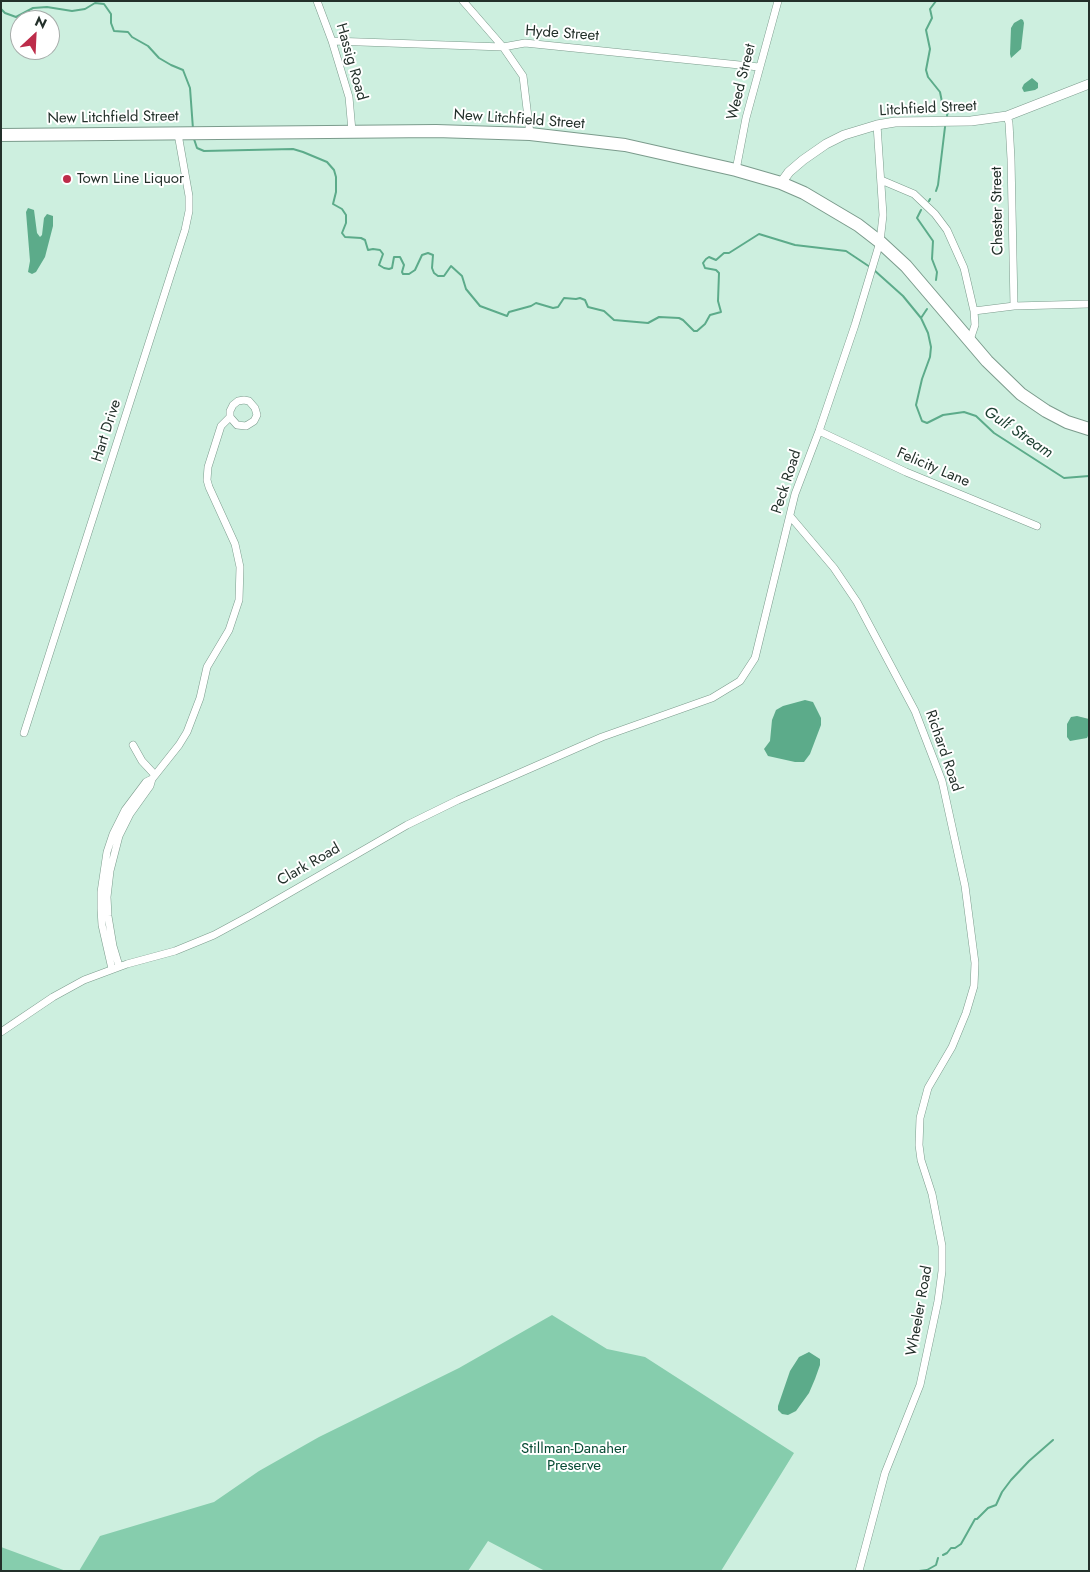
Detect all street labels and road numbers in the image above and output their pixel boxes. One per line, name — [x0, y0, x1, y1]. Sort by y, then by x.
street label: Hassig Road — [331, 21, 371, 103]
street label: Hyde Street — [525, 22, 599, 46]
street label: Weed Street — [724, 42, 760, 122]
street label: Litchfield Street — [879, 97, 977, 121]
street label: New Litchfield Street — [453, 106, 585, 134]
street label: New Litchfield Street — [47, 108, 179, 128]
street label: Chester Street — [988, 167, 1008, 255]
street label: Hart Drive — [88, 398, 126, 464]
street label: Felicity Lane — [894, 445, 972, 491]
street label: Peck Road — [768, 448, 806, 516]
street label: Richard Road — [921, 708, 965, 794]
street label: Clark Road — [274, 840, 344, 890]
street label: Wheeler Road — [903, 1264, 937, 1358]

